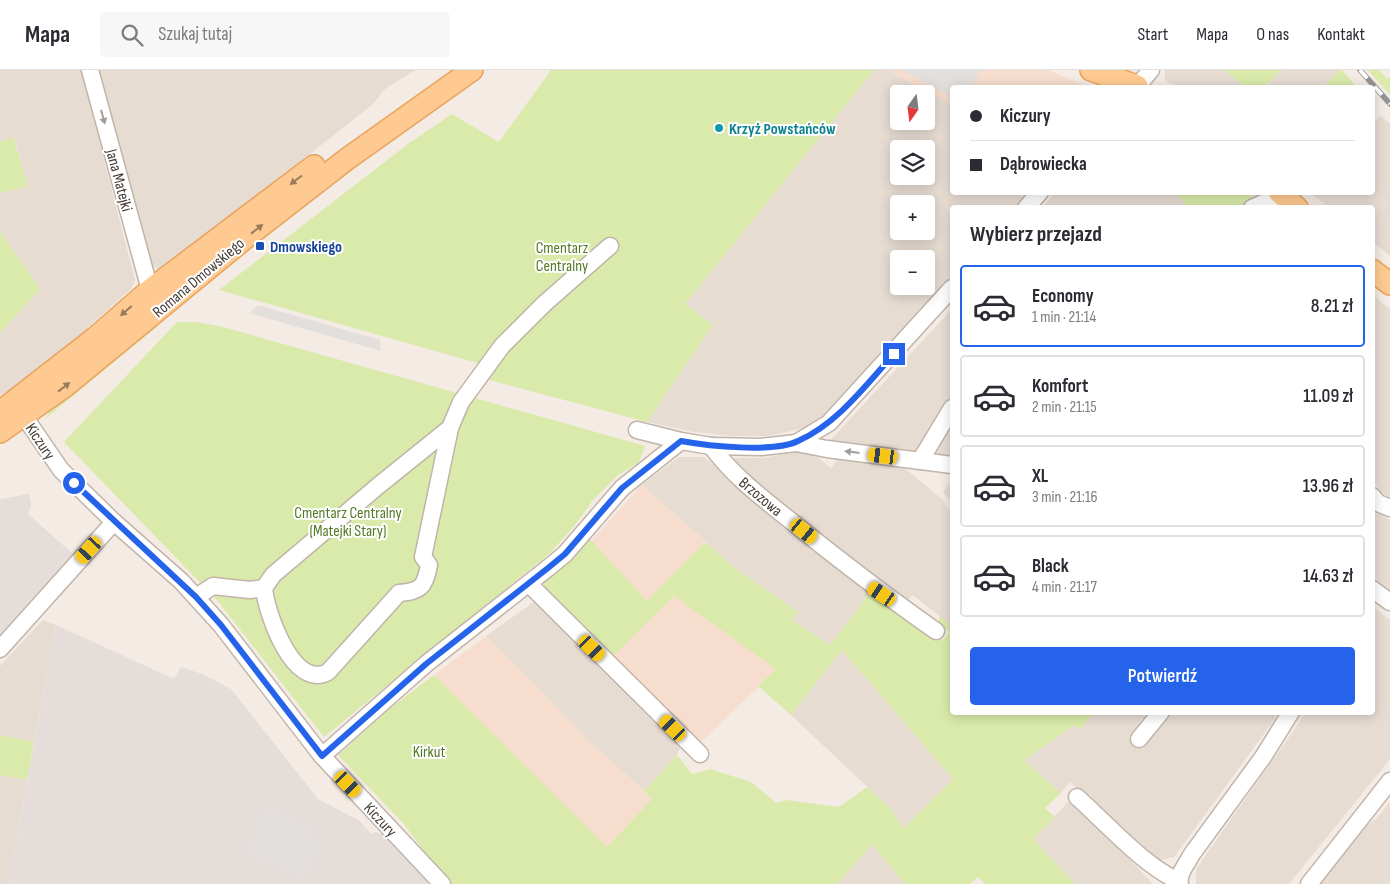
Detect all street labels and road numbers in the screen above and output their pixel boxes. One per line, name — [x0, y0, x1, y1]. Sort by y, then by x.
street label: Jana Matejki — [101, 146, 136, 214]
street label: Romana Dmowskiego — [149, 234, 249, 322]
street label: Kiczury — [21, 420, 59, 464]
street label: Brzozowa — [734, 474, 786, 521]
street label: Kiczury — [359, 799, 400, 841]

